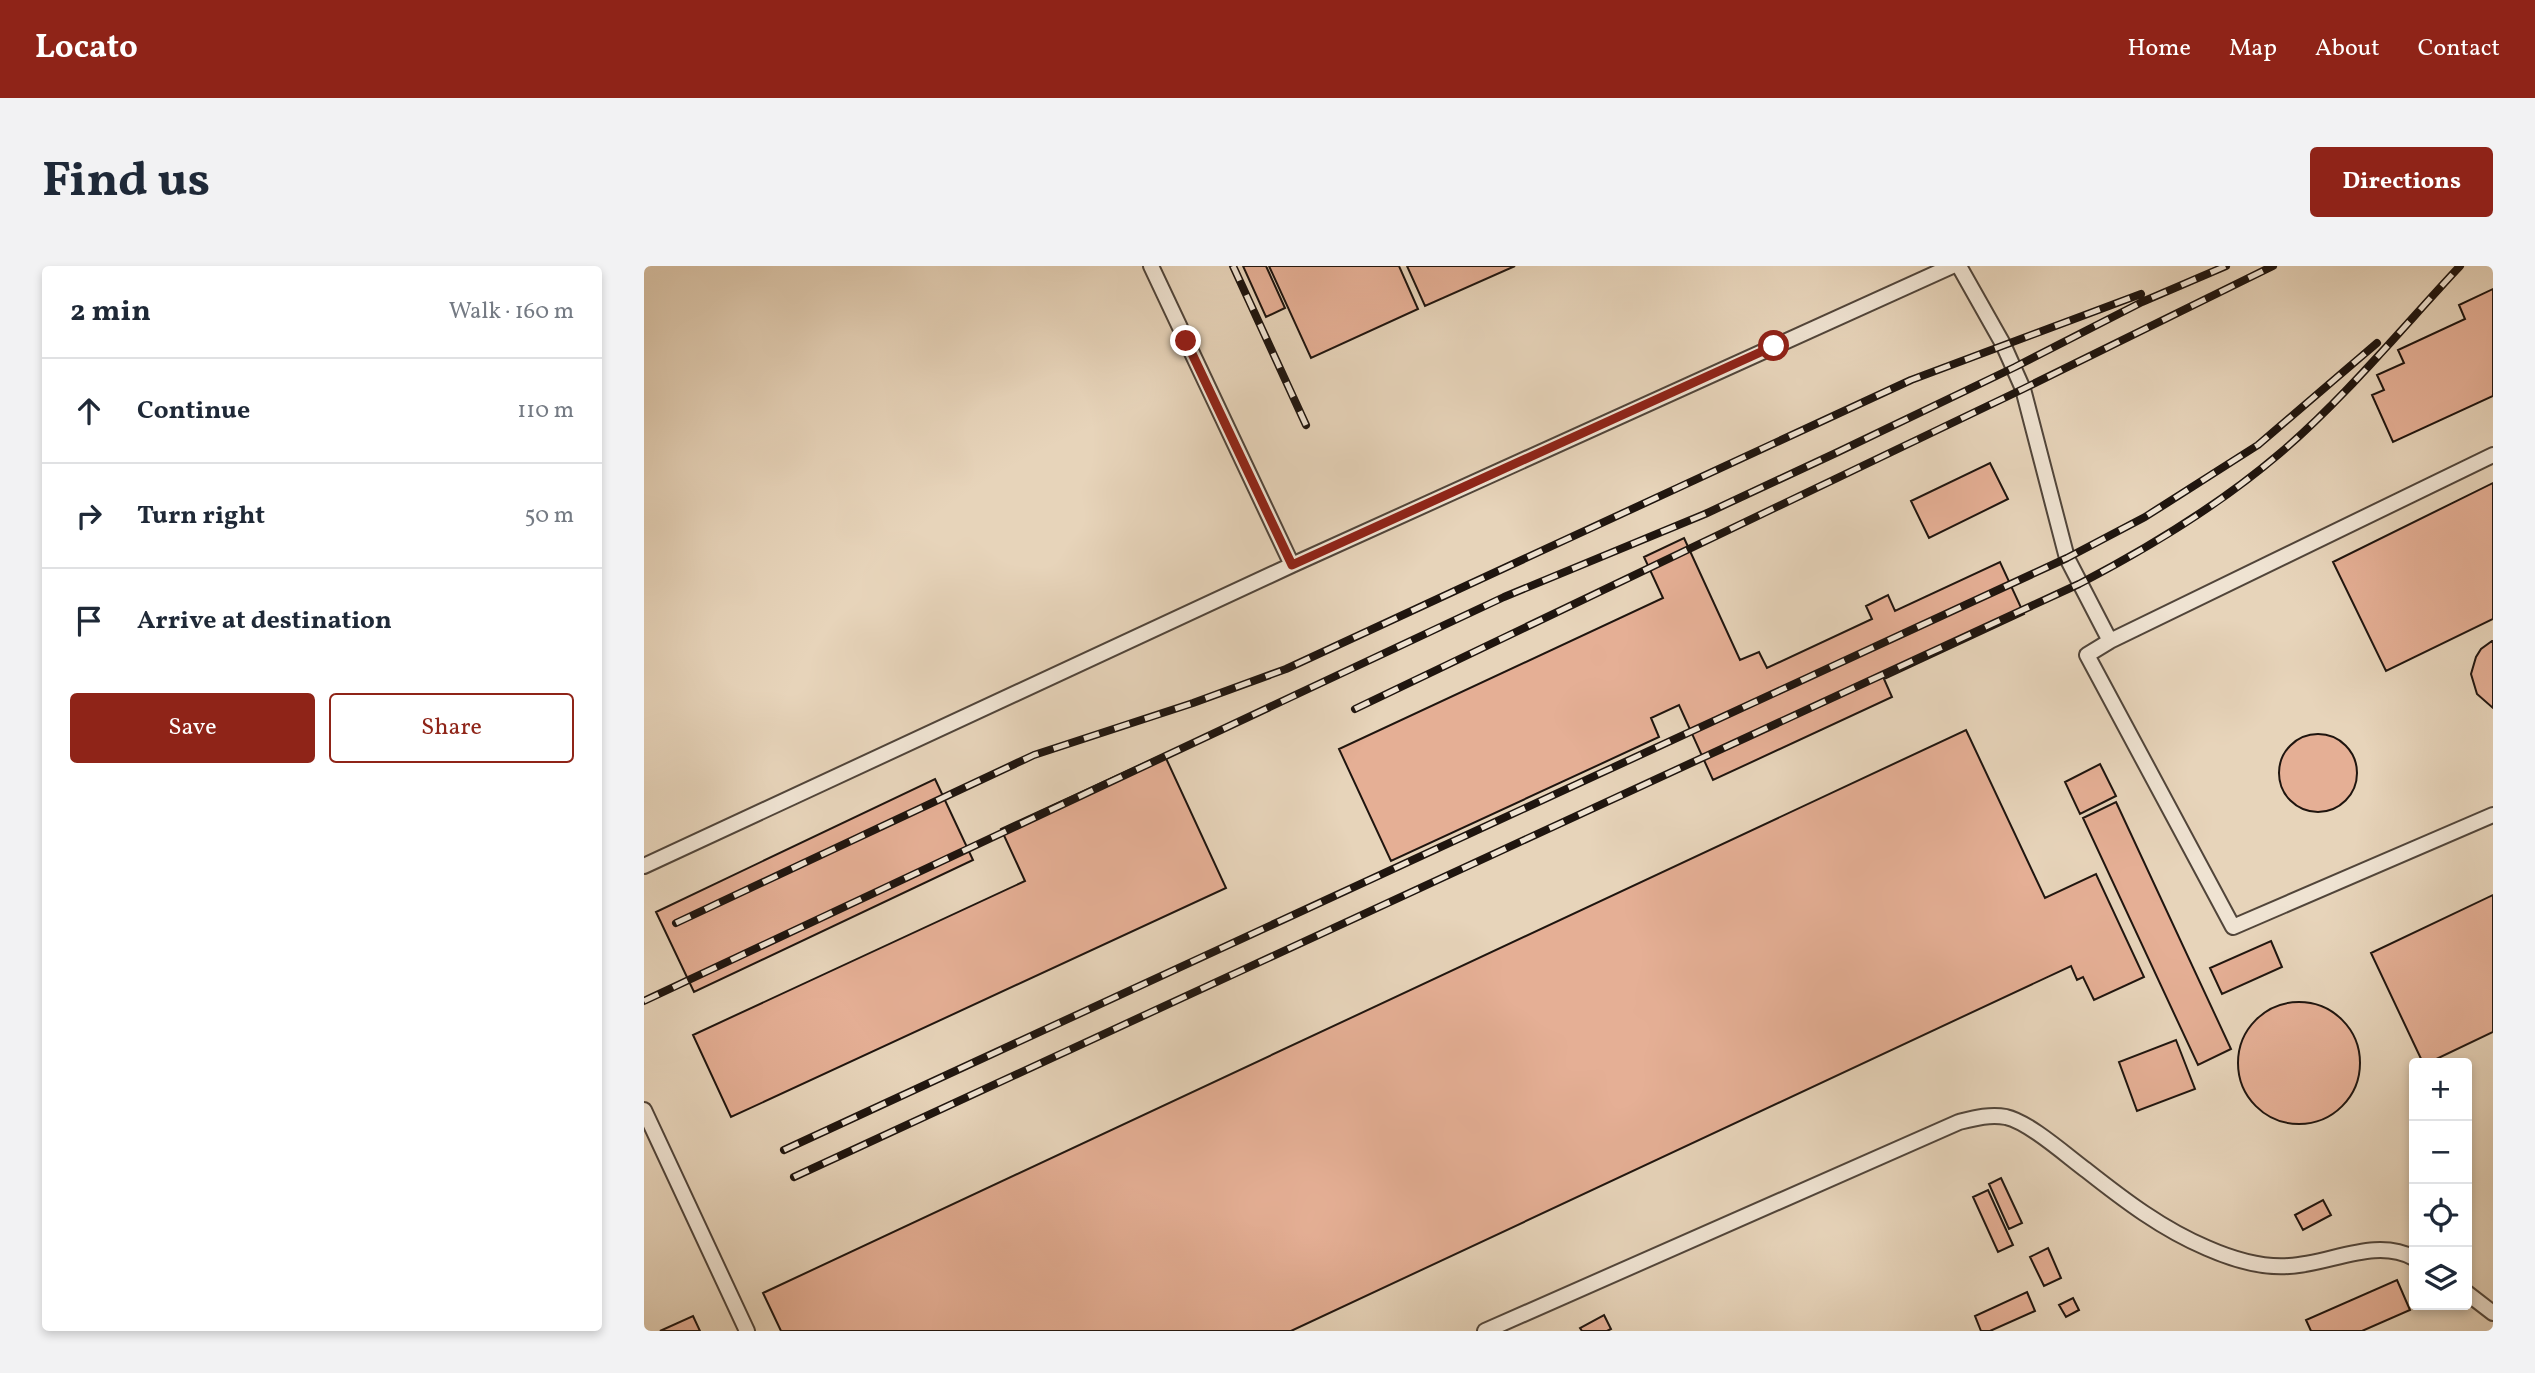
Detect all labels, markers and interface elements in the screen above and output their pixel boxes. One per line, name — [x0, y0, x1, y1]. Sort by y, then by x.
text: Locato — [35, 26, 138, 72]
text: Home — [2127, 32, 2191, 66]
text: Map — [2229, 32, 2277, 66]
text: About — [2315, 32, 2380, 66]
text: Contact — [2418, 32, 2500, 66]
button: Directions — [2310, 147, 2493, 217]
text: Find us — [42, 148, 210, 217]
text: 2 min — [70, 291, 151, 333]
text: Walk · 160 m — [449, 296, 574, 328]
route end — [1170, 325, 1201, 356]
route start — [1758, 330, 1789, 361]
icon: ahead — [70, 392, 108, 430]
text: Continue — [137, 393, 250, 429]
text: 110 m — [517, 395, 574, 427]
icon: right — [70, 497, 108, 535]
text: Turn right — [137, 498, 265, 534]
text: 50 m — [525, 500, 574, 532]
icon: arrive — [70, 602, 108, 640]
text: Arrive at destination — [137, 603, 392, 639]
button: Save — [70, 693, 315, 763]
button: Share — [329, 693, 574, 763]
map controls — [2409, 1058, 2472, 1310]
button: + — [2409, 1058, 2472, 1121]
button: − — [2409, 1121, 2472, 1184]
button: locate — [2409, 1184, 2472, 1247]
button: layers — [2409, 1247, 2472, 1310]

